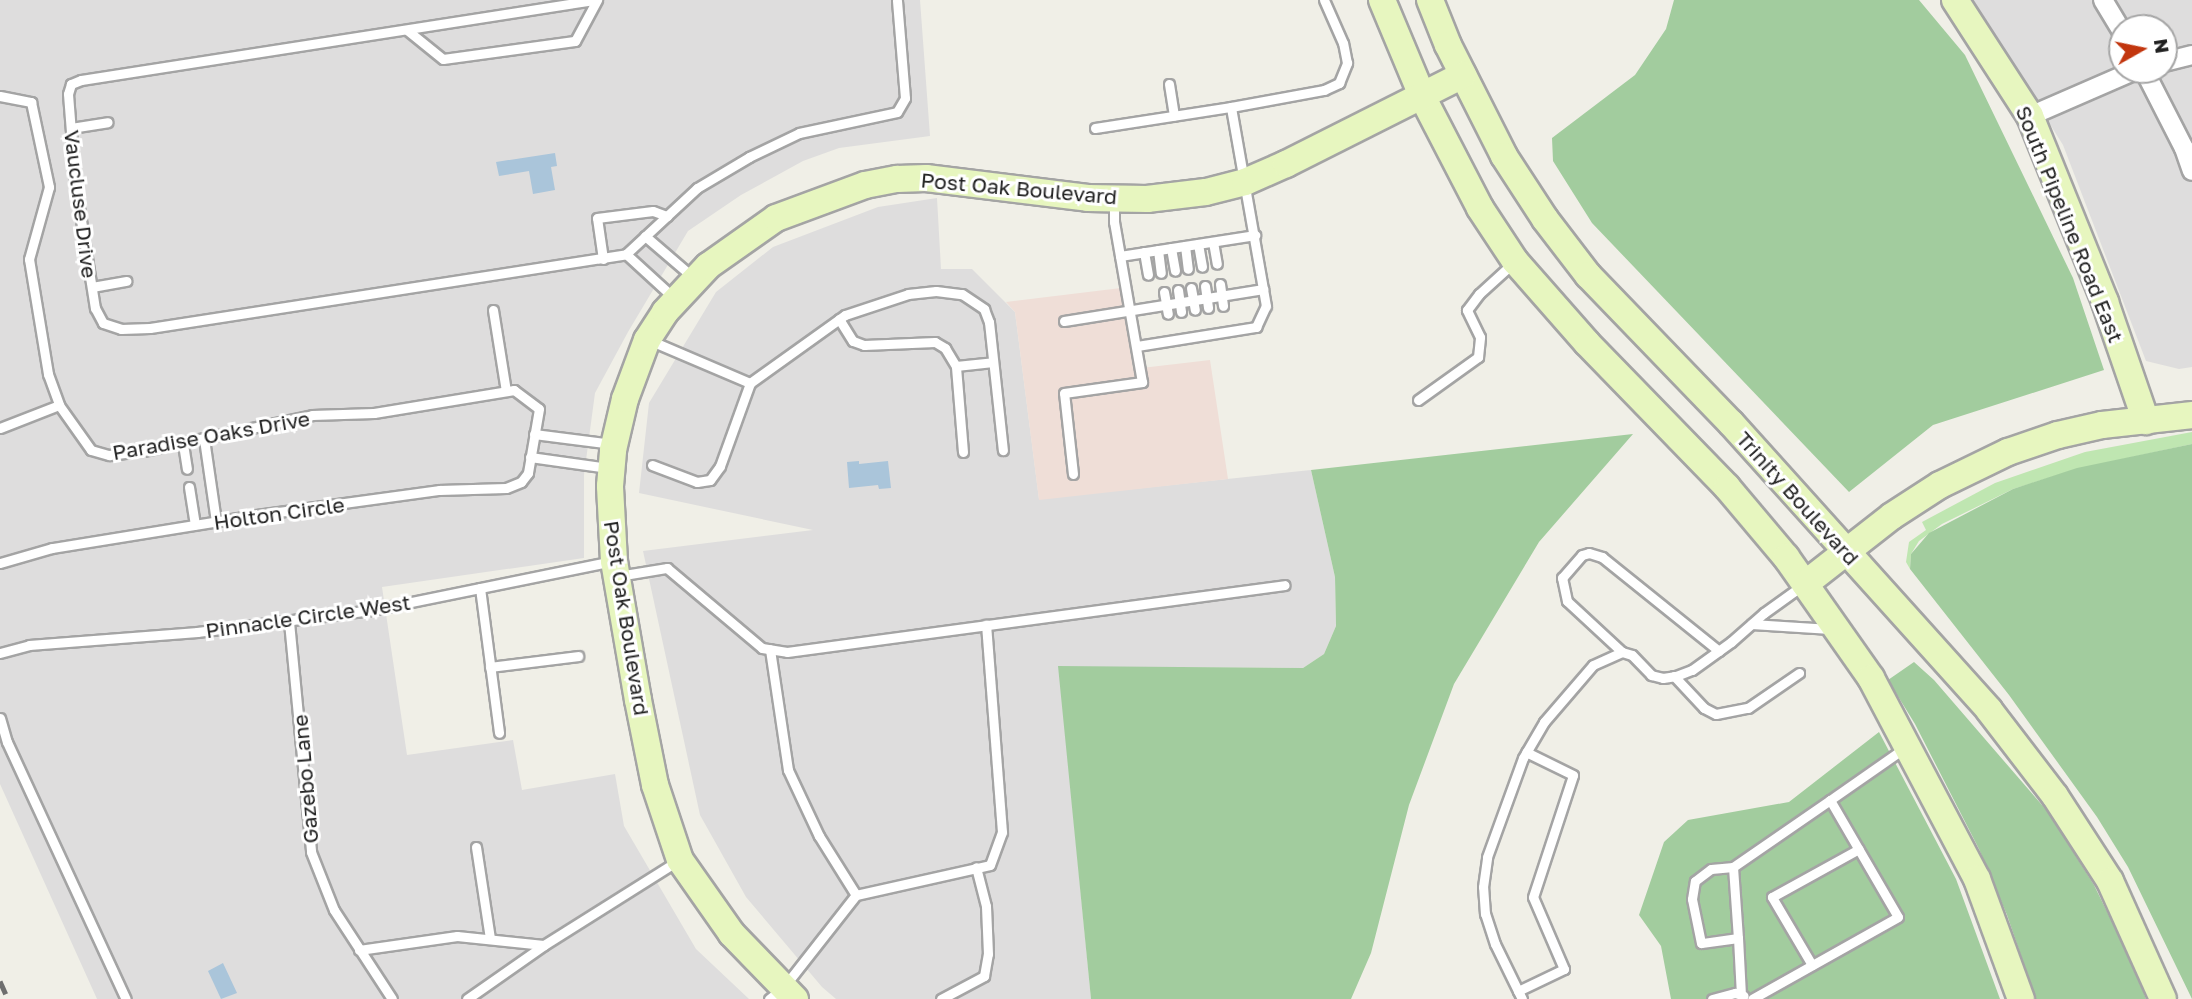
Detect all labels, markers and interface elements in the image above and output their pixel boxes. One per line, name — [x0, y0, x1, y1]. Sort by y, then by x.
north arrow — [2108, 14, 2178, 84]
text: N — [2150, 37, 2175, 55]
street label: South Pipeline Road East — [2011, 102, 2129, 346]
street label: Vaucluse Drive — [59, 129, 103, 279]
street label: Post Oak Boulevard — [920, 167, 1118, 209]
street label: Paradise Oaks Drive — [110, 405, 312, 465]
street label: Trinity Boulevard — [1731, 426, 1865, 570]
street label: Holton Circle — [212, 491, 346, 535]
street label: Post Oak Boulevard — [599, 519, 655, 717]
street label: Pinnacle Circle West — [204, 589, 412, 643]
street label: Gazebo Lane — [287, 713, 323, 845]

